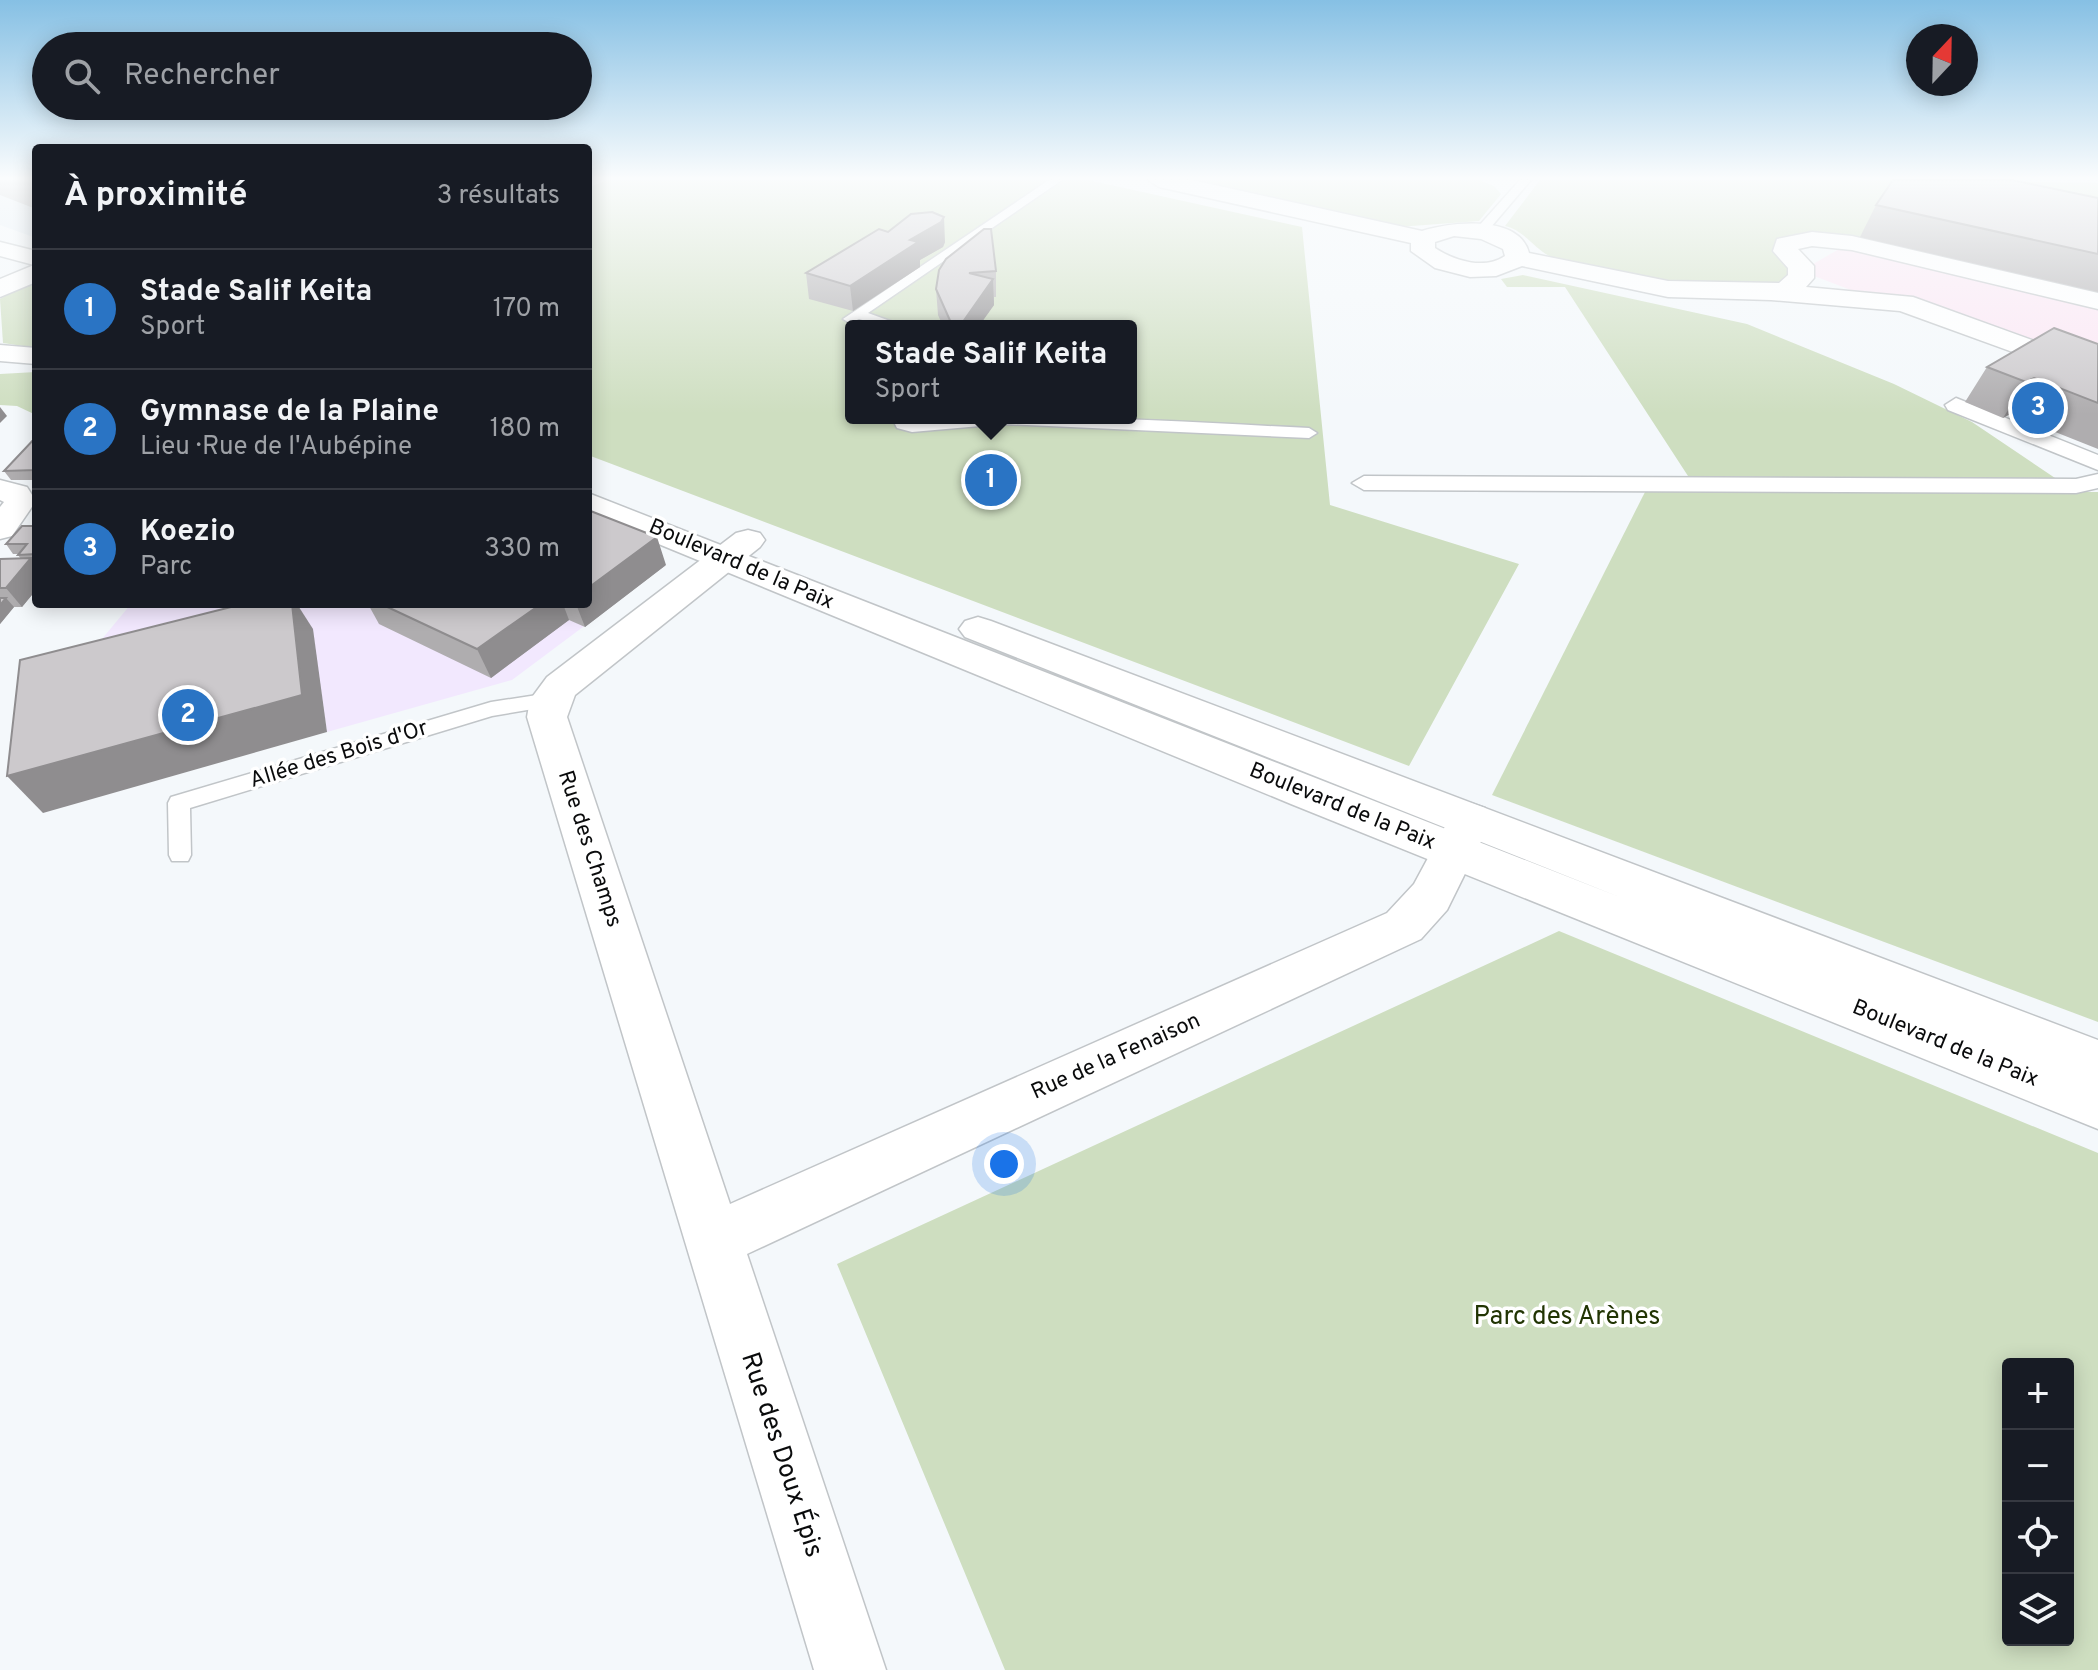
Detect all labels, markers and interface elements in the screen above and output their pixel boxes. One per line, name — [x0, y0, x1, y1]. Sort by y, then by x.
north arrow — [1906, 24, 1978, 96]
search box — [32, 32, 592, 120]
icon: search — [60, 54, 104, 98]
text: Rechercher — [124, 58, 280, 95]
text: À proximité — [64, 175, 247, 218]
text: 3 résultats — [437, 180, 560, 213]
text: Stade Salif Keita — [140, 274, 372, 311]
text: 1 — [85, 293, 95, 326]
text: 170 m — [493, 293, 560, 326]
text: Sport — [140, 311, 205, 344]
popup — [845, 320, 1137, 424]
text: Stade Salif Keita — [875, 337, 1107, 374]
text: Sport — [875, 374, 940, 407]
pin: 3 — [2012, 378, 2064, 438]
text: Gymnase de la Plaine — [140, 394, 439, 431]
text: 2 — [82, 413, 98, 446]
text: 180 m — [490, 413, 560, 446]
text: Lieu · Rue de l'Aubépine — [140, 431, 412, 464]
pin: 1 — [965, 450, 1017, 510]
text: Koezio — [140, 514, 235, 551]
street label: Boulevard de la Paix — [644, 514, 838, 616]
text: 3 — [82, 533, 98, 566]
text: 330 m — [484, 533, 560, 566]
text: Parc — [140, 551, 192, 584]
pin: 2 — [162, 685, 214, 745]
street label: Allée des Bois d'Or — [247, 715, 432, 795]
street label: Boulevard de la Paix — [1245, 757, 1439, 857]
street label: Rue des Champs — [551, 767, 627, 931]
street label: Boulevard de la Paix — [1848, 994, 2042, 1094]
street label: Rue de la Fenaison — [1027, 1008, 1205, 1106]
your location — [984, 1144, 1024, 1184]
park label: Parc des Arènes — [1474, 1301, 1660, 1334]
street label: Rue des Doux Épis — [732, 1348, 832, 1562]
map controls — [2002, 1358, 2074, 1646]
button: + — [2002, 1358, 2074, 1430]
button: − — [2002, 1430, 2074, 1502]
button: locate — [2002, 1502, 2074, 1574]
button: layers — [2002, 1574, 2074, 1646]

